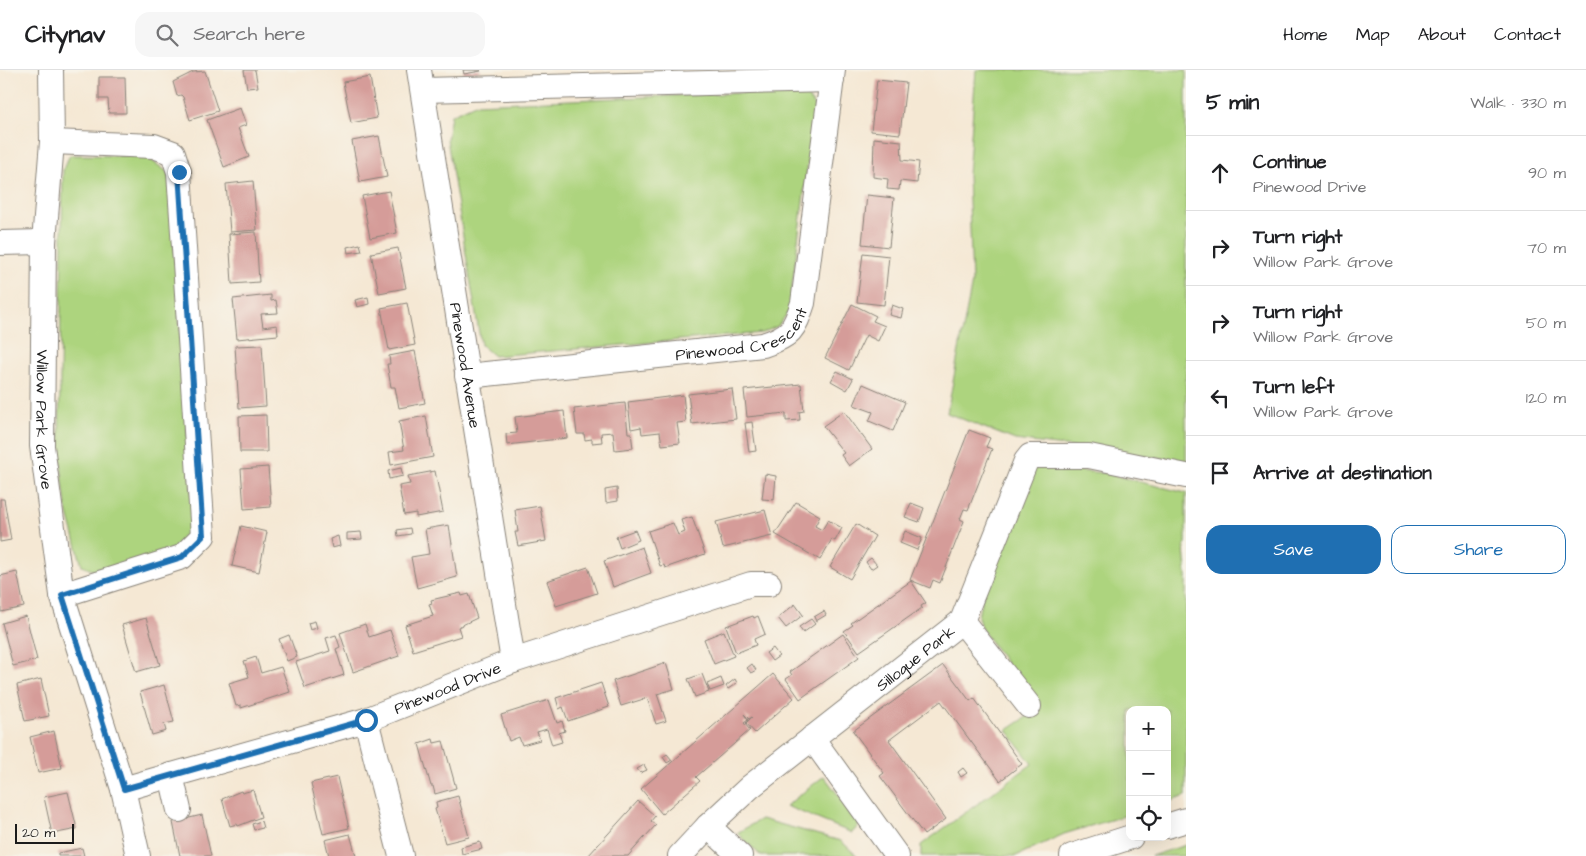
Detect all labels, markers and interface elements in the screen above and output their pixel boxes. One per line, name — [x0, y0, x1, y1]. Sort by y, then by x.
search box — [135, 12, 485, 57]
text: Citynav — [25, 18, 105, 52]
icon: search — [153, 21, 181, 49]
text: Search here — [193, 21, 305, 48]
text: Home — [1283, 22, 1328, 47]
text: Map — [1356, 22, 1390, 47]
text: About — [1418, 22, 1466, 47]
text: Contact — [1494, 22, 1561, 47]
text: 5 min — [1206, 88, 1259, 117]
text: Walk · 330 m — [1470, 92, 1566, 114]
text: Continue — [1253, 149, 1327, 176]
icon: ahead — [1206, 159, 1234, 187]
route end — [168, 161, 191, 184]
text: 90 m — [1528, 162, 1566, 184]
text: Pinewood Drive — [1253, 176, 1366, 198]
text: Turn right — [1253, 224, 1342, 251]
icon: right — [1206, 234, 1234, 262]
text: 70 m — [1527, 237, 1566, 259]
text: Willow Park Grove — [1253, 251, 1393, 273]
text: Turn right — [1253, 299, 1342, 326]
street label: Pinewood Avenue — [444, 301, 486, 430]
street label: Pinewood Crescent — [674, 304, 813, 366]
icon: right — [1206, 309, 1234, 337]
text: 50 m — [1526, 312, 1566, 334]
text: Willow Park Grove — [1253, 326, 1393, 348]
street label: Willow Park Grove — [30, 349, 58, 491]
text: Turn left — [1253, 374, 1334, 401]
icon: left — [1206, 384, 1234, 412]
text: 120 m — [1526, 387, 1566, 409]
text: Willow Park Grove — [1253, 401, 1393, 423]
icon: arrive — [1206, 459, 1234, 487]
text: Arrive at destination — [1253, 460, 1432, 487]
button: Save — [1206, 525, 1381, 574]
button: Share — [1391, 525, 1566, 574]
street label: Sillogue Park — [871, 620, 960, 697]
street label: Pinewood Drive — [391, 657, 505, 720]
map controls — [1126, 706, 1171, 841]
button: + — [1126, 706, 1171, 751]
route start — [355, 709, 378, 732]
button: − — [1126, 751, 1171, 796]
button: locate — [1126, 796, 1171, 841]
scale bar — [15, 821, 74, 844]
text: 20 m — [22, 823, 55, 843]

